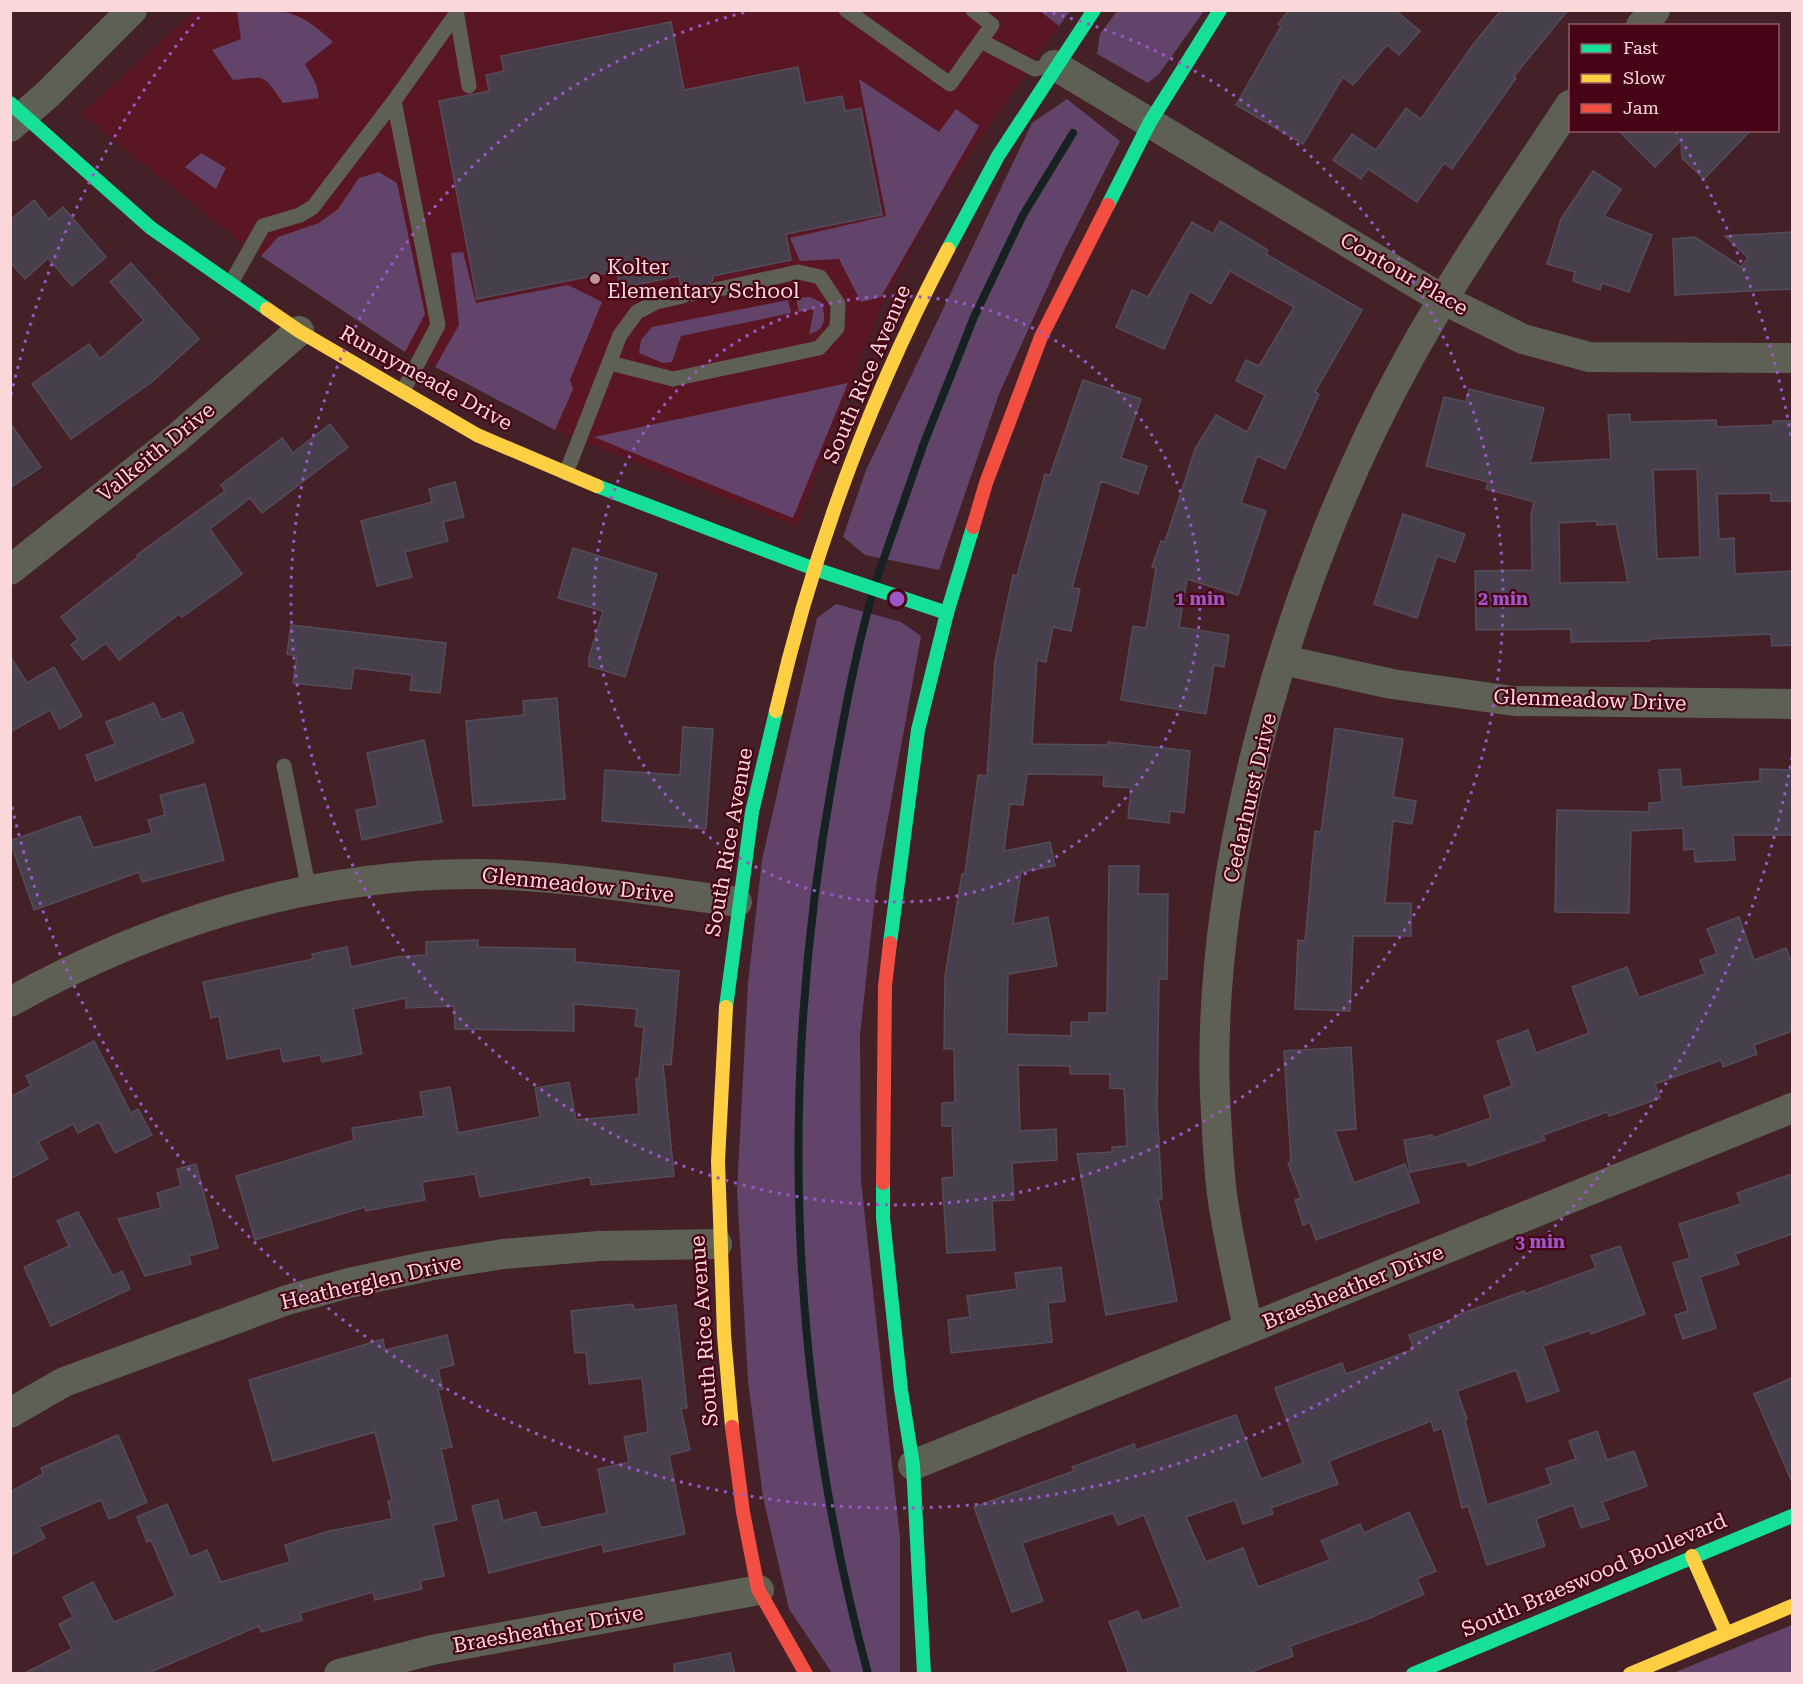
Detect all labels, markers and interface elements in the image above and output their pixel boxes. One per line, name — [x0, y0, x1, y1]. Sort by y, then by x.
legend — [1569, 24, 1779, 132]
text: Fast — [1623, 37, 1658, 58]
text: Slow — [1623, 67, 1665, 88]
text: Jam — [1623, 97, 1659, 118]
street label: Contour Place — [1336, 228, 1472, 320]
place label: Kolter Elementary School — [607, 255, 800, 303]
marker: Kolter Elementary School — [588, 272, 602, 286]
street label: South Rice Avenue — [819, 281, 915, 467]
street label: Runnymeade Drive — [336, 321, 516, 435]
street label: Valkeith Drive — [93, 397, 219, 507]
text: 1 min — [1175, 588, 1225, 609]
text: 2 min — [1478, 588, 1528, 609]
centre of rings — [887, 589, 907, 609]
street label: Glenmeadow Drive — [1493, 685, 1687, 715]
street label: Cedarhurst Drive — [1219, 711, 1281, 885]
street label: South Rice Avenue — [701, 746, 757, 938]
street label: Glenmeadow Drive — [481, 863, 675, 907]
text: 3 min — [1515, 1231, 1565, 1252]
street label: South Rice Avenue — [685, 1235, 723, 1427]
street label: Braesheather Drive — [1259, 1240, 1447, 1334]
street label: Heatherglen Drive — [278, 1250, 464, 1314]
street label: South Braeswood Boulevard — [1458, 1508, 1731, 1642]
street label: Braesheather Drive — [451, 1600, 645, 1658]

